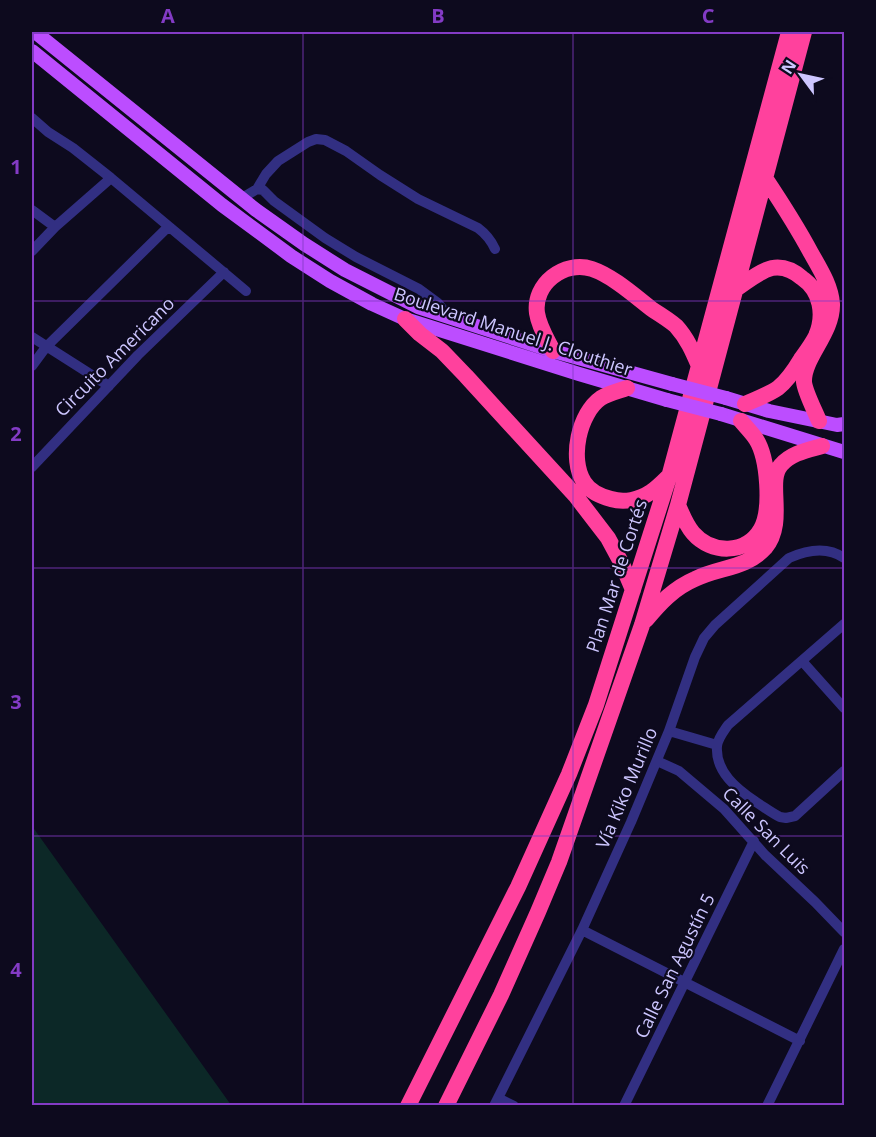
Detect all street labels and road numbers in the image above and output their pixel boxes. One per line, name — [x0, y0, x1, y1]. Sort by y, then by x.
street label: Boulevard Manuel J. Clouthier — [391, 281, 636, 381]
street label: Circuito Americano — [49, 291, 179, 421]
street label: Plan Mar de Cortés — [580, 496, 652, 655]
street label: Vía Kiko Murillo — [590, 723, 662, 852]
street label: Calle San Luis — [718, 781, 816, 879]
street label: Calle San Agustín 5 — [629, 889, 720, 1042]

